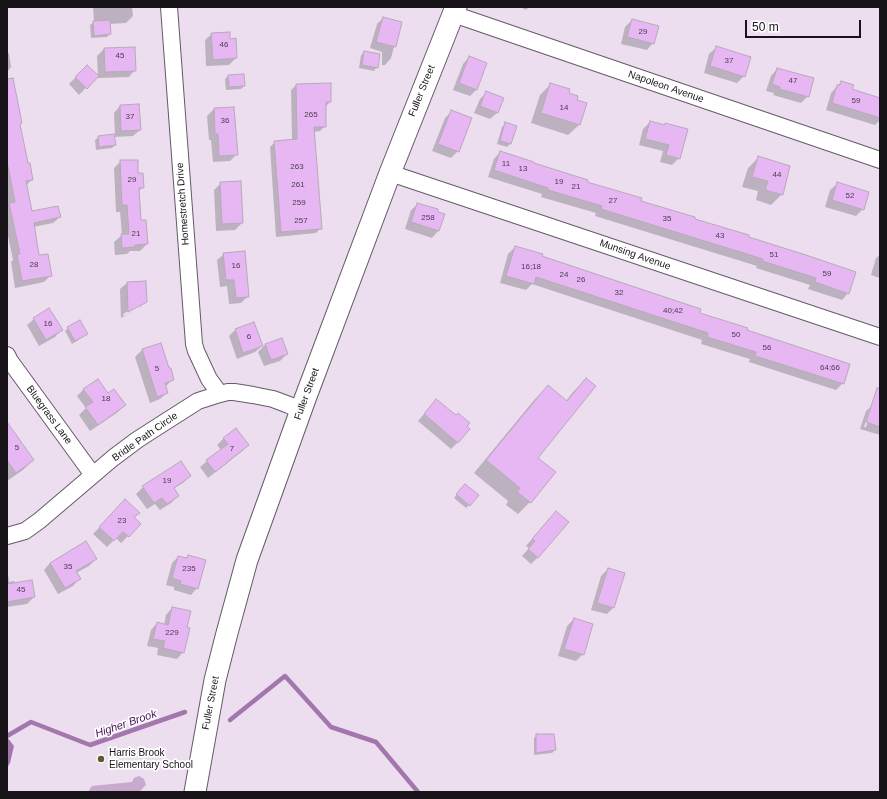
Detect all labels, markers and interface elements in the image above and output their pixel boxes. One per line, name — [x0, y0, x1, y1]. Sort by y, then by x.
scale bar — [747, 12, 863, 38]
text: 50 m — [752, 20, 779, 34]
house number: 29 — [639, 27, 647, 37]
house number: 46 — [220, 40, 228, 50]
house number: 45 — [116, 51, 124, 61]
house number: 37 — [725, 56, 733, 66]
street label: Fuller Street — [406, 64, 438, 118]
street label: Napoleon Avenue — [627, 68, 705, 106]
house number: 47 — [789, 76, 797, 86]
house number: 59 — [852, 96, 860, 106]
house number: 14 — [560, 103, 568, 113]
house number: 265 — [304, 110, 318, 120]
house number: 37 — [126, 112, 134, 122]
house number: 36 — [221, 116, 229, 126]
house number: 11 — [502, 159, 510, 169]
street label: Homestretch Drive — [174, 162, 192, 246]
house number: 263 — [290, 162, 304, 172]
house number: 13 — [519, 164, 527, 174]
house number: 44 — [773, 170, 781, 180]
house number: 29 — [128, 175, 136, 185]
house number: 19 — [555, 177, 563, 187]
house number: 261 — [291, 180, 305, 190]
house number: 21 — [572, 182, 580, 192]
house number: 52 — [846, 191, 854, 201]
house number: 27 — [609, 196, 617, 206]
house number: 259 — [292, 198, 306, 208]
house number: 258 — [421, 213, 435, 223]
house number: 35 — [663, 214, 671, 224]
house number: 257 — [294, 216, 308, 226]
house number: 21 — [132, 229, 140, 239]
house number: 43 — [716, 231, 724, 241]
street label: Munsing Avenue — [598, 237, 672, 273]
house number: 51 — [770, 250, 778, 260]
house number: 28 — [30, 260, 38, 270]
house number: 16 — [232, 261, 240, 271]
house number: 16;18 — [521, 262, 541, 272]
house number: 59 — [823, 269, 831, 279]
house number: 24 — [560, 270, 568, 280]
house number: 26 — [577, 275, 585, 285]
house number: 32 — [615, 288, 623, 298]
house number: 40;42 — [663, 306, 683, 316]
house number: 16 — [44, 319, 52, 329]
house number: 50 — [732, 330, 740, 340]
house number: 6 — [247, 332, 251, 342]
house number: 56 — [763, 343, 771, 353]
house number: 64;66 — [820, 363, 840, 373]
house number: 5 — [155, 364, 159, 374]
street label: Fuller Street — [292, 366, 322, 422]
street label: Bluegrass Lane — [24, 383, 74, 447]
house number: 18 — [102, 394, 110, 404]
street label: Bridle Path Circle — [110, 410, 180, 464]
house number: 5 — [15, 443, 19, 453]
house number: 7 — [230, 444, 234, 454]
house number: 19 — [163, 476, 171, 486]
house number: 23 — [118, 516, 126, 526]
house number: 35 — [64, 562, 72, 572]
house number: 235 — [182, 564, 196, 574]
house number: 45 — [17, 585, 25, 595]
house number: 229 — [165, 628, 179, 638]
street label: Fuller Street — [200, 675, 222, 731]
water label: Higher Brook — [94, 707, 158, 741]
place label: Harris Brook Elementary School — [109, 747, 193, 770]
marker: Harris Brook Elementary School — [96, 754, 106, 764]

